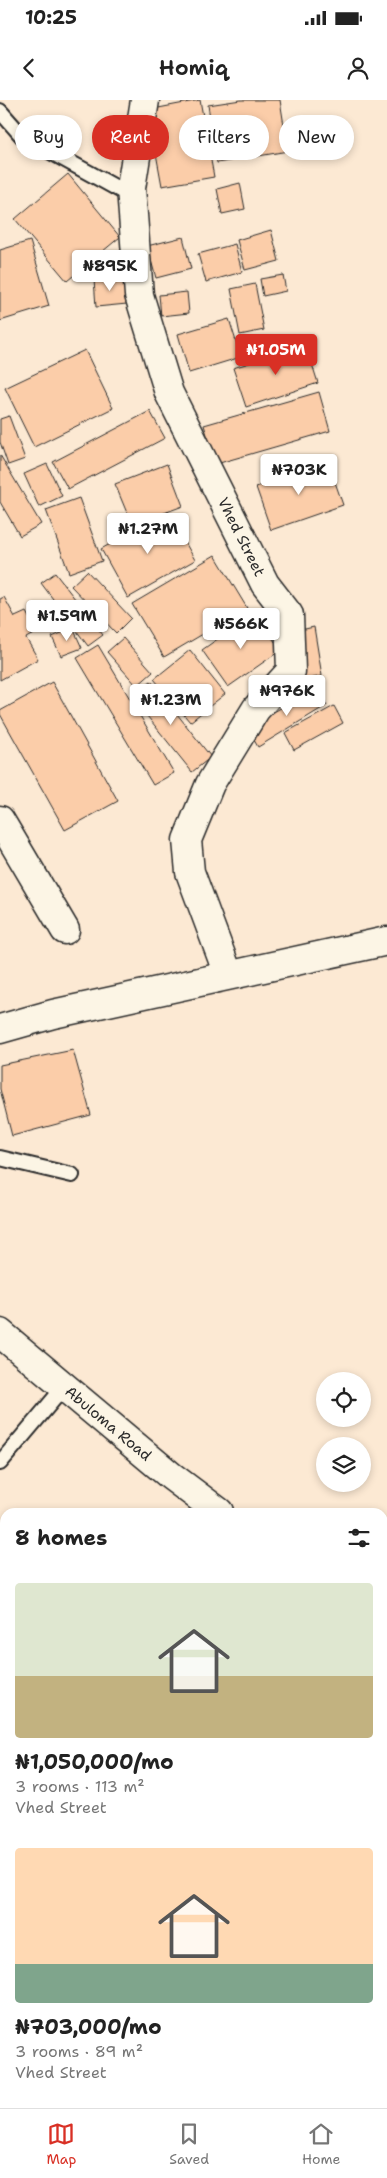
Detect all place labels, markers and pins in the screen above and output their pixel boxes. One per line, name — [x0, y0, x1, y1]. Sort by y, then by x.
pin: ₦895K — [75, 250, 145, 292]
pin: ₦1.05M — [235, 334, 317, 376]
pin: ₦703K — [264, 454, 334, 496]
pin: ₦1.27M — [107, 512, 189, 555]
pin: ₦1.59M — [26, 600, 108, 642]
pin: ₦566K — [206, 608, 276, 650]
pin: ₦976K — [252, 674, 322, 717]
pin: ₦1.23M — [130, 684, 212, 726]

